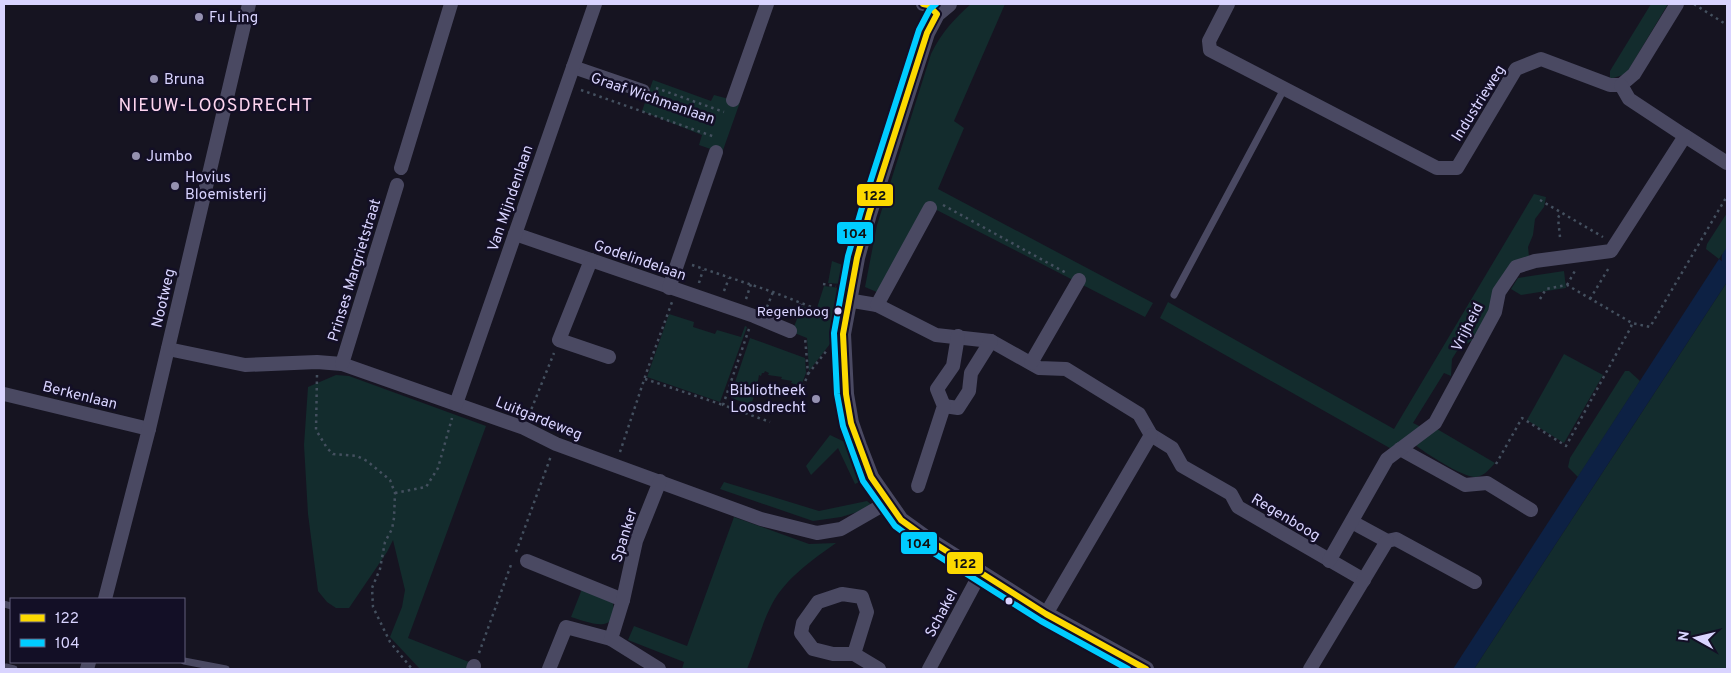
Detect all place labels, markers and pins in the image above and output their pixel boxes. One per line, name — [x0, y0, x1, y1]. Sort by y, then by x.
place label: Fu Ling — [209, 9, 258, 28]
marker: Fu Ling — [193, 11, 205, 23]
place label: Bruna — [164, 71, 205, 90]
marker: Bruna — [148, 73, 160, 85]
place label: Jumbo — [146, 148, 193, 167]
marker: Jumbo — [130, 150, 142, 162]
place label: Hovius Bloemisterij — [185, 169, 267, 205]
marker: Hovius Bloemisterij — [169, 180, 181, 192]
place label: Regenboog — [757, 304, 829, 321]
marker: Regenboog — [833, 306, 843, 316]
place label: Bibliotheek Loosdrecht — [730, 382, 806, 418]
marker: Bibliotheek Loosdrecht — [810, 393, 822, 405]
unlabelled marker — [1004, 596, 1014, 606]

